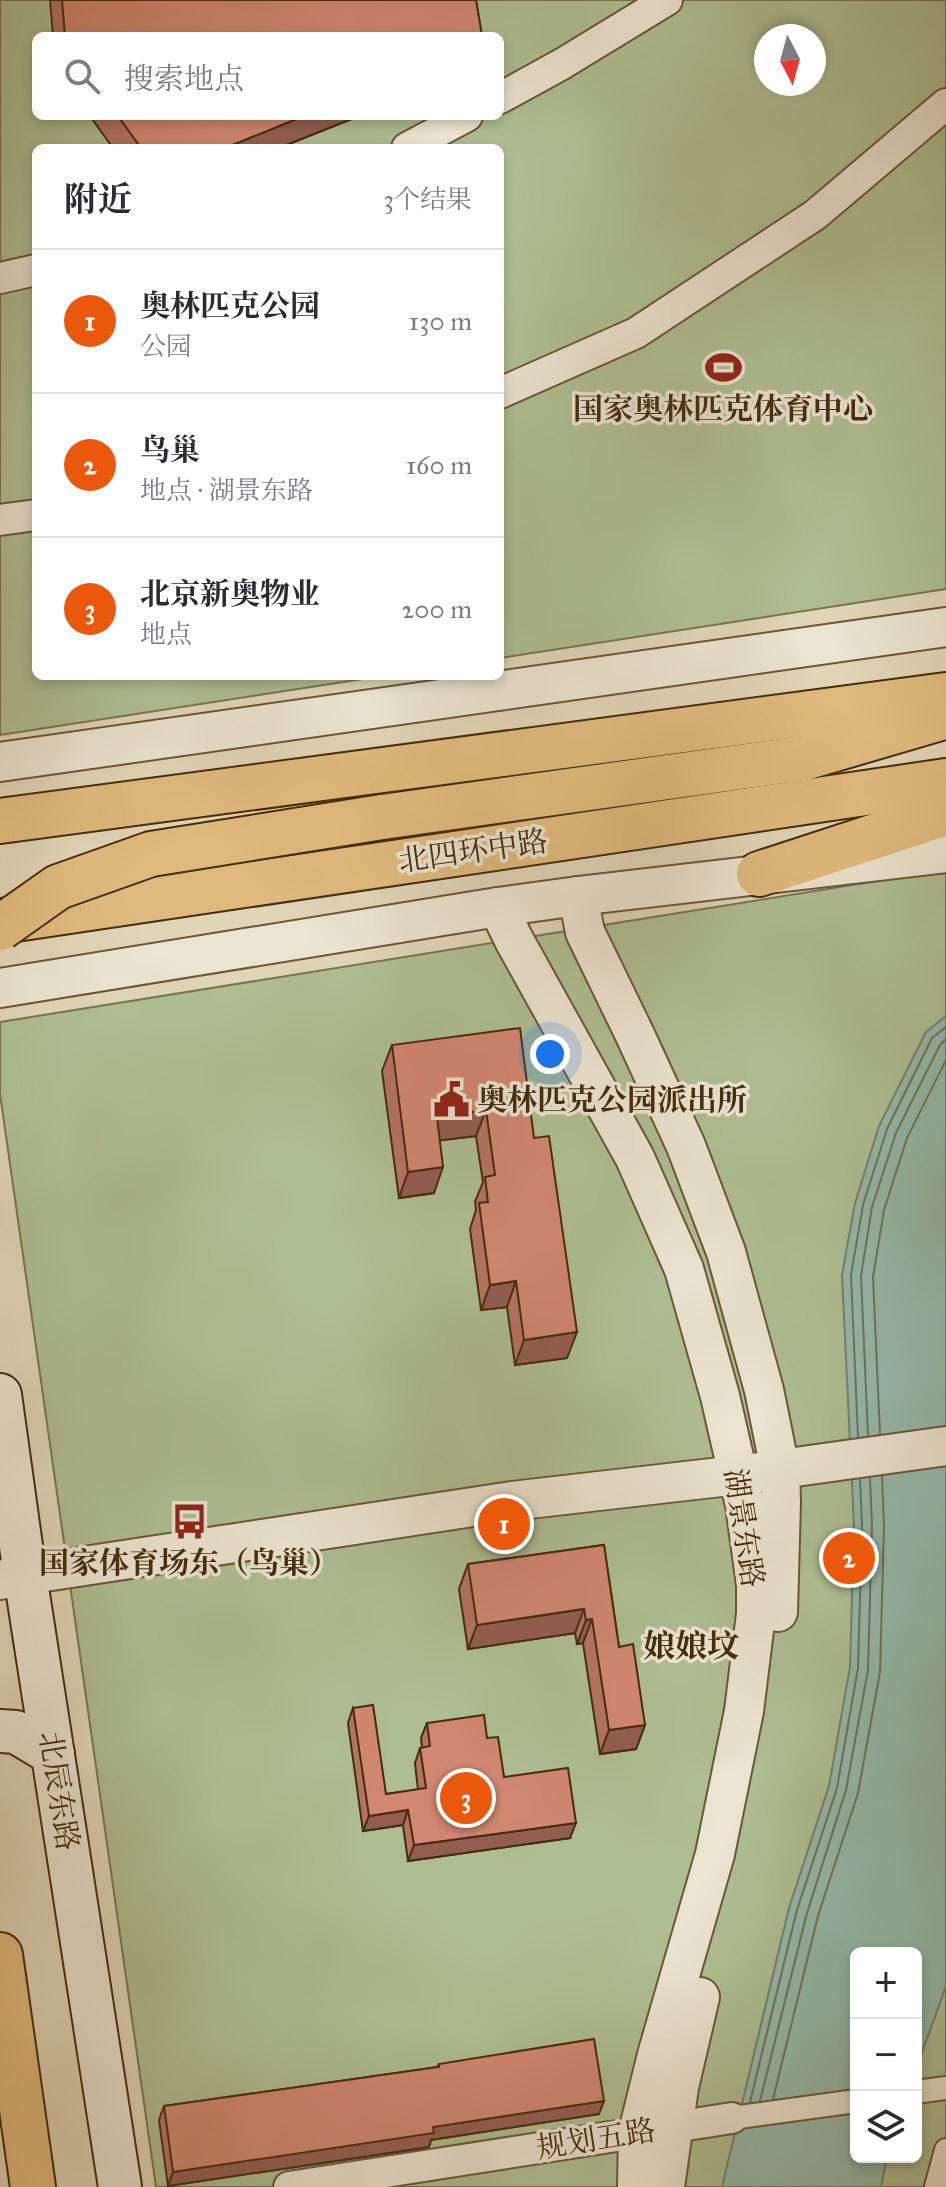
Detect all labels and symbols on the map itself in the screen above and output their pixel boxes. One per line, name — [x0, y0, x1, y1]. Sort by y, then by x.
north arrow — [754, 24, 826, 96]
sports icon: 国家奥林匹克体育中心 — [704, 349, 742, 387]
place label: 国家奥林匹克体育中心 — [573, 391, 873, 427]
street label: 北四环中路 — [396, 823, 550, 879]
your location — [530, 1034, 570, 1074]
public building icon: 奥林匹克公园派出所 — [432, 1081, 470, 1119]
place label: 奥林匹克公园派出所 — [477, 1082, 747, 1118]
street label: 湖景东路 — [717, 1466, 771, 1590]
pin: 1 — [478, 1494, 530, 1554]
bus stop icon: 国家体育场东（鸟巢） — [170, 1503, 208, 1541]
pin: 2 — [823, 1528, 875, 1588]
place label: 国家体育场东（鸟巢） — [39, 1545, 339, 1581]
district label: 娘娘坟 — [643, 1627, 739, 1666]
street label: 北辰东路 — [32, 1729, 86, 1853]
pin: 3 — [440, 1768, 492, 1828]
street label: 规划五路 — [534, 2112, 658, 2166]

